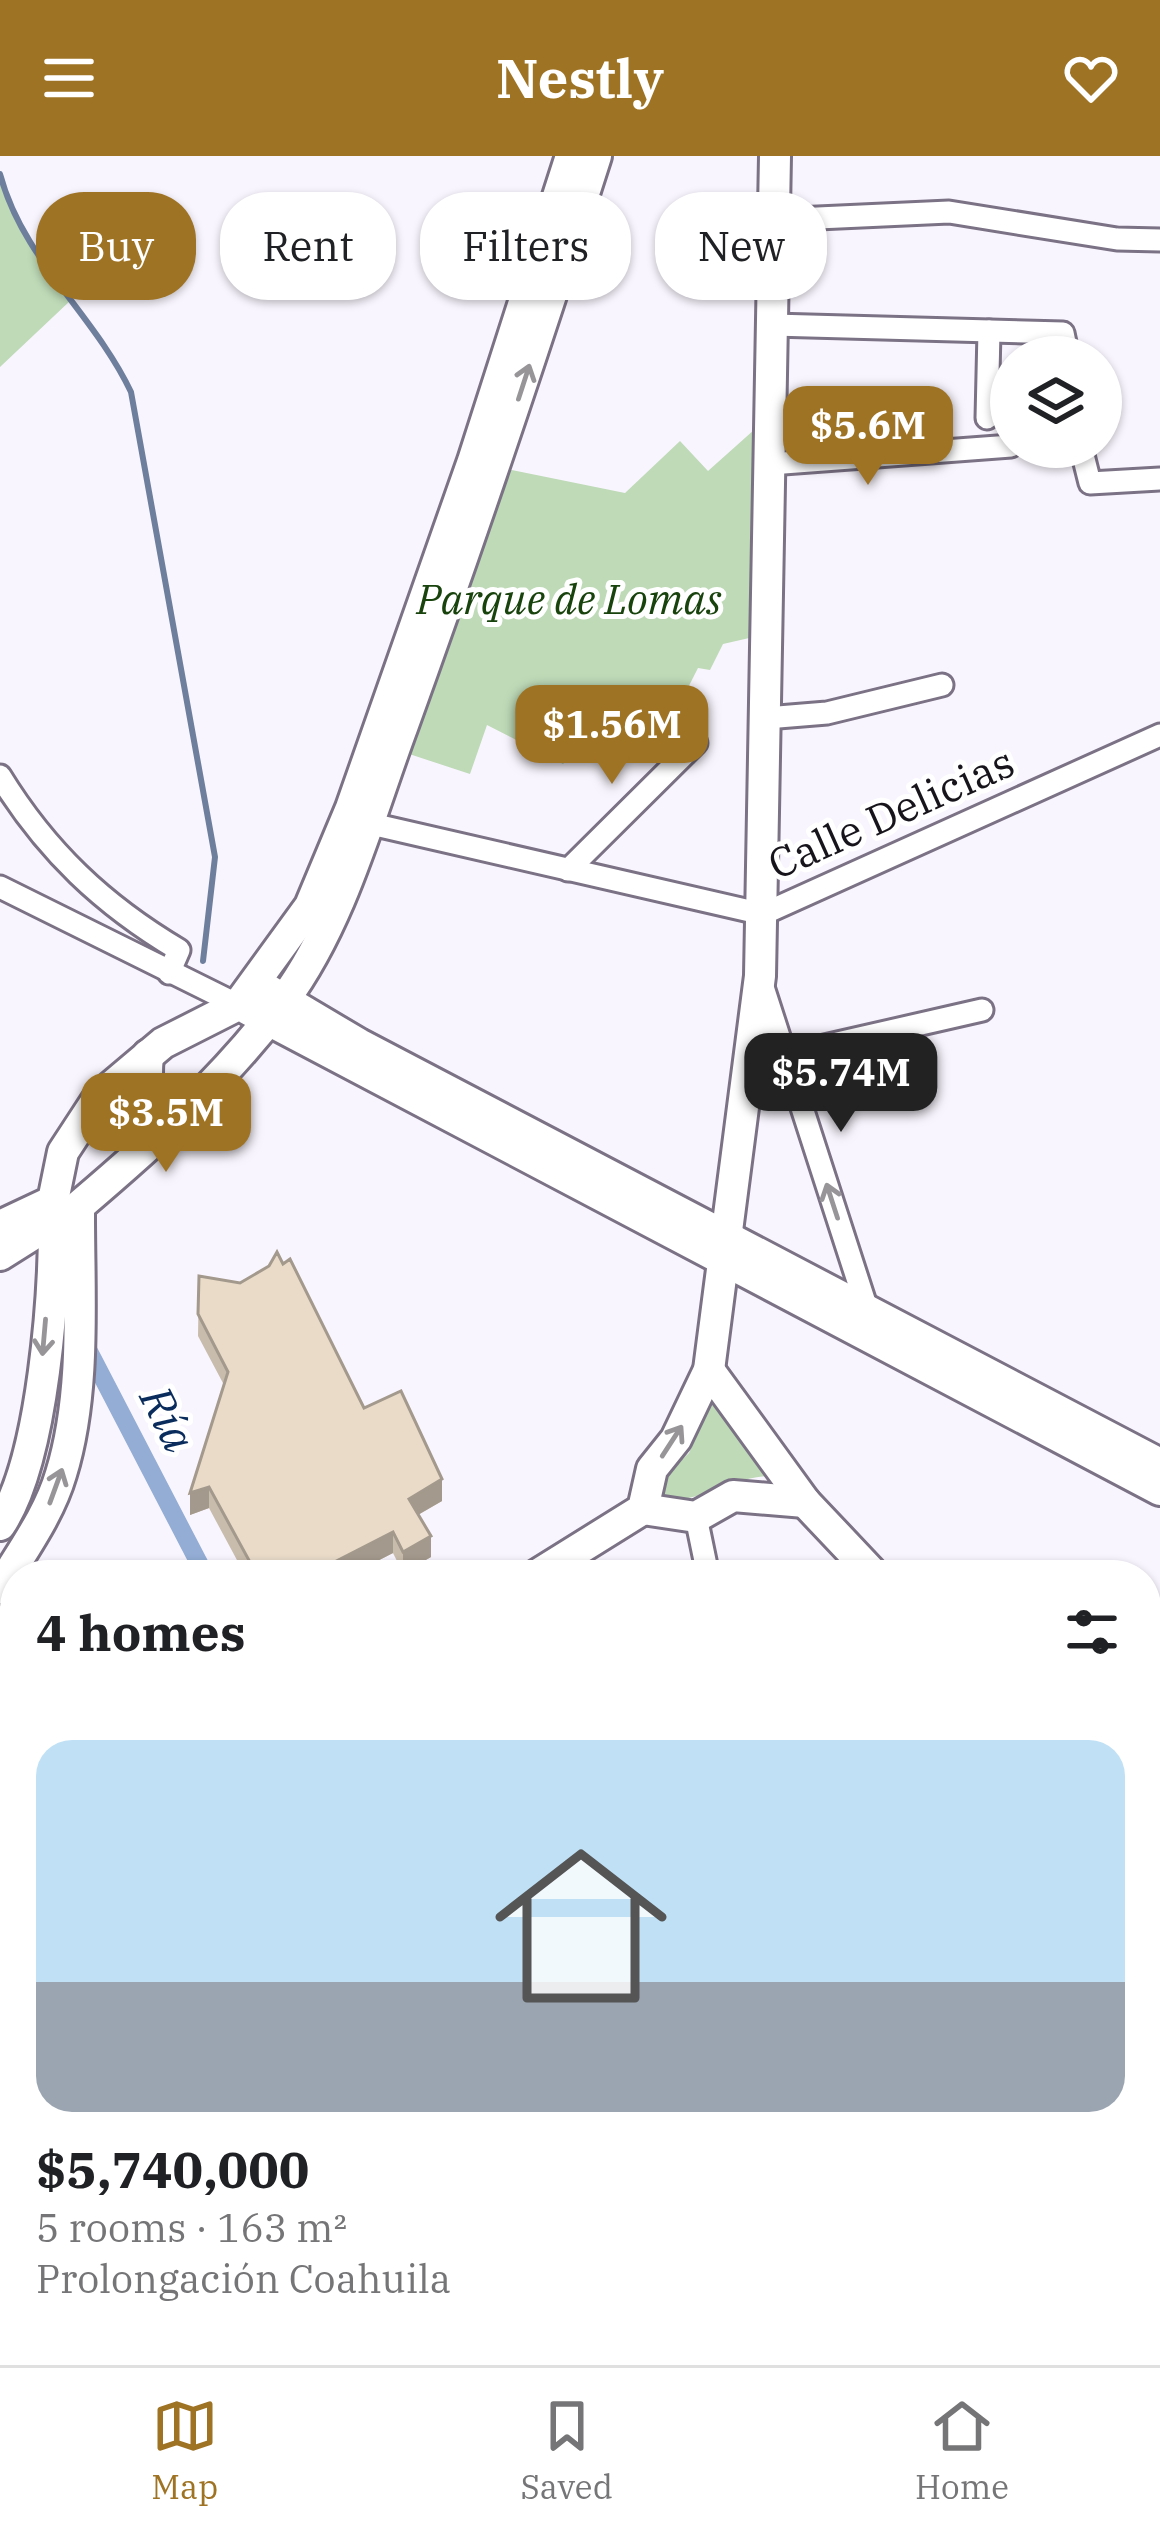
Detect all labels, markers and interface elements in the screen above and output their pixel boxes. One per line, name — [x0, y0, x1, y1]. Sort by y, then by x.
text: Nestly — [496, 43, 664, 113]
icon: menu — [36, 45, 102, 111]
icon: heart — [1058, 45, 1124, 111]
chip: Buy — [36, 192, 196, 300]
chip: Rent — [220, 192, 396, 300]
chip: Filters — [420, 192, 631, 300]
chip: New — [655, 192, 827, 300]
map controls — [990, 336, 1122, 468]
button: layers — [990, 336, 1122, 468]
one-way arrow — [514, 364, 536, 402]
pin: $5.6M — [784, 386, 952, 488]
text: $5.6M — [810, 399, 926, 450]
park label: Parque de Lomas — [415, 571, 722, 626]
pin: $1.56M — [514, 685, 710, 787]
text: $1.56M — [542, 698, 682, 749]
street label: Calle Delicias — [759, 734, 1022, 891]
pin: $5.74M — [743, 1033, 939, 1135]
text: $5.74M — [771, 1046, 911, 1097]
pin: $3.5M — [82, 1073, 250, 1175]
text: $3.5M — [108, 1086, 224, 1137]
one-way arrow — [820, 1183, 842, 1221]
one-way arrow — [33, 1317, 56, 1356]
water label: Ría — [128, 1375, 210, 1462]
one-way arrow — [660, 1424, 685, 1458]
one-way arrow — [46, 1468, 68, 1505]
text: 4 homes — [36, 1599, 246, 1665]
icon: filters — [1059, 1599, 1125, 1665]
icon: home — [473, 1818, 689, 2034]
text: $5,740,000 — [36, 2136, 309, 2202]
text: 5 rooms · 163 m² — [36, 2202, 347, 2253]
text: Prolongación Coahuila — [36, 2253, 451, 2304]
tab: Map — [151, 2393, 218, 2508]
tab: Saved — [520, 2393, 613, 2508]
tab: Home — [915, 2393, 1009, 2508]

